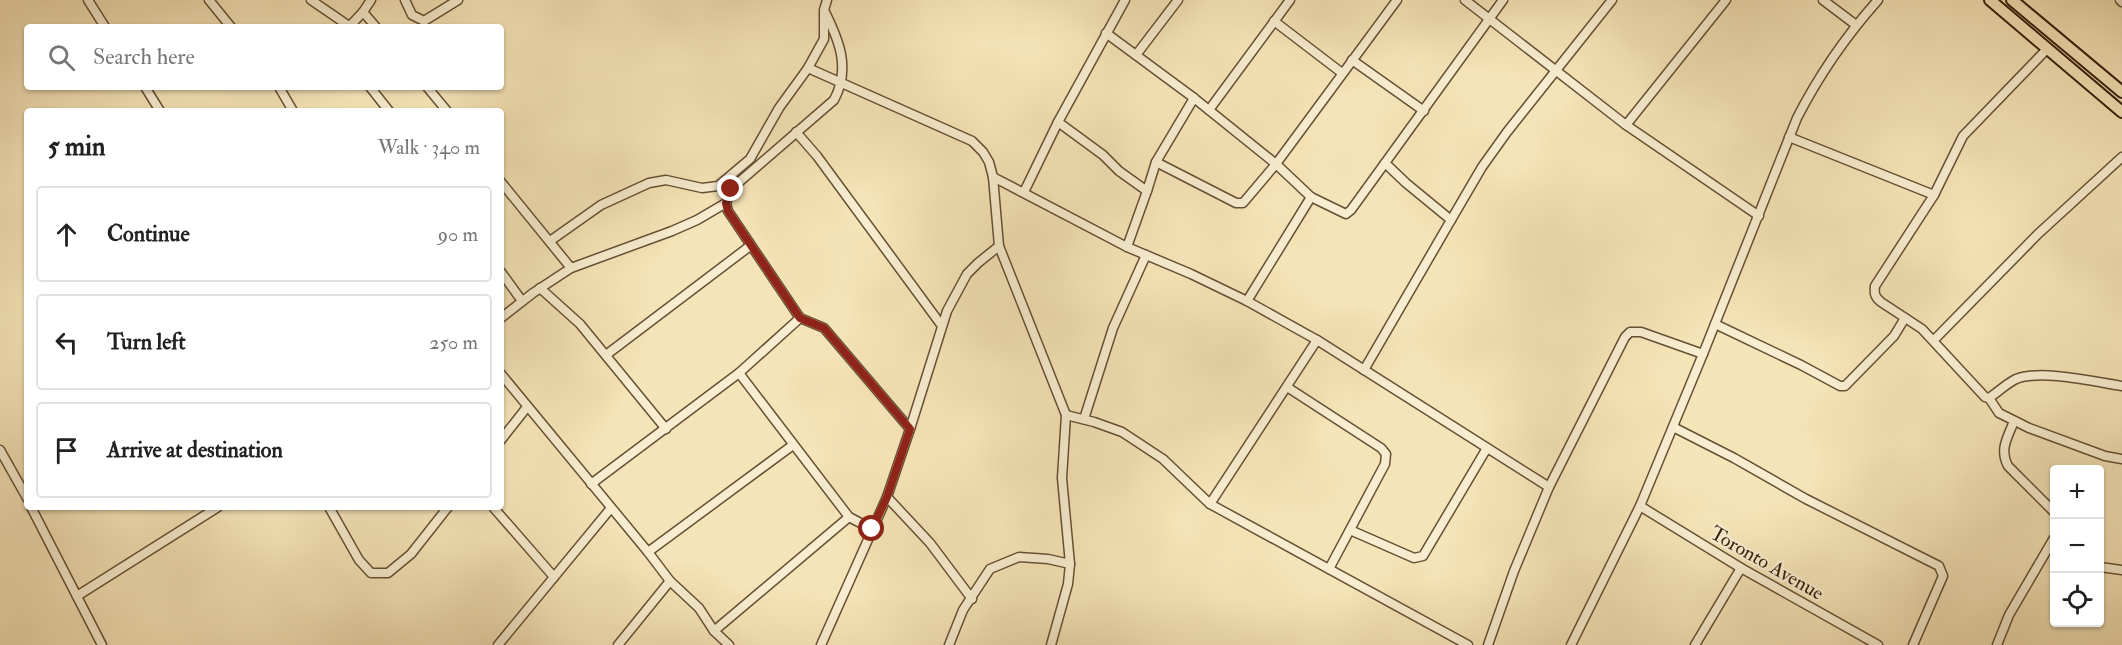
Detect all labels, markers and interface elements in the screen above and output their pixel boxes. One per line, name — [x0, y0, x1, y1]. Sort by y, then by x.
search box — [24, 24, 504, 90]
icon: search — [45, 41, 78, 74]
text: Search here — [93, 43, 195, 71]
text: 5 min — [48, 131, 105, 163]
text: Walk · 340 m — [378, 135, 480, 160]
route end — [717, 175, 743, 201]
icon: ahead — [50, 218, 83, 251]
text: Continue — [107, 220, 190, 248]
text: 90 m — [438, 222, 478, 247]
icon: left — [50, 326, 83, 359]
text: Turn left — [107, 328, 186, 356]
text: 250 m — [429, 330, 478, 355]
icon: arrive — [50, 434, 83, 467]
text: Arrive at destination — [107, 436, 283, 464]
map controls — [2050, 465, 2104, 627]
button: + — [2050, 465, 2104, 519]
route start — [858, 515, 884, 541]
button: − — [2050, 519, 2104, 573]
street label: Toronto Avenue — [1706, 520, 1828, 606]
button: locate — [2050, 573, 2104, 627]

